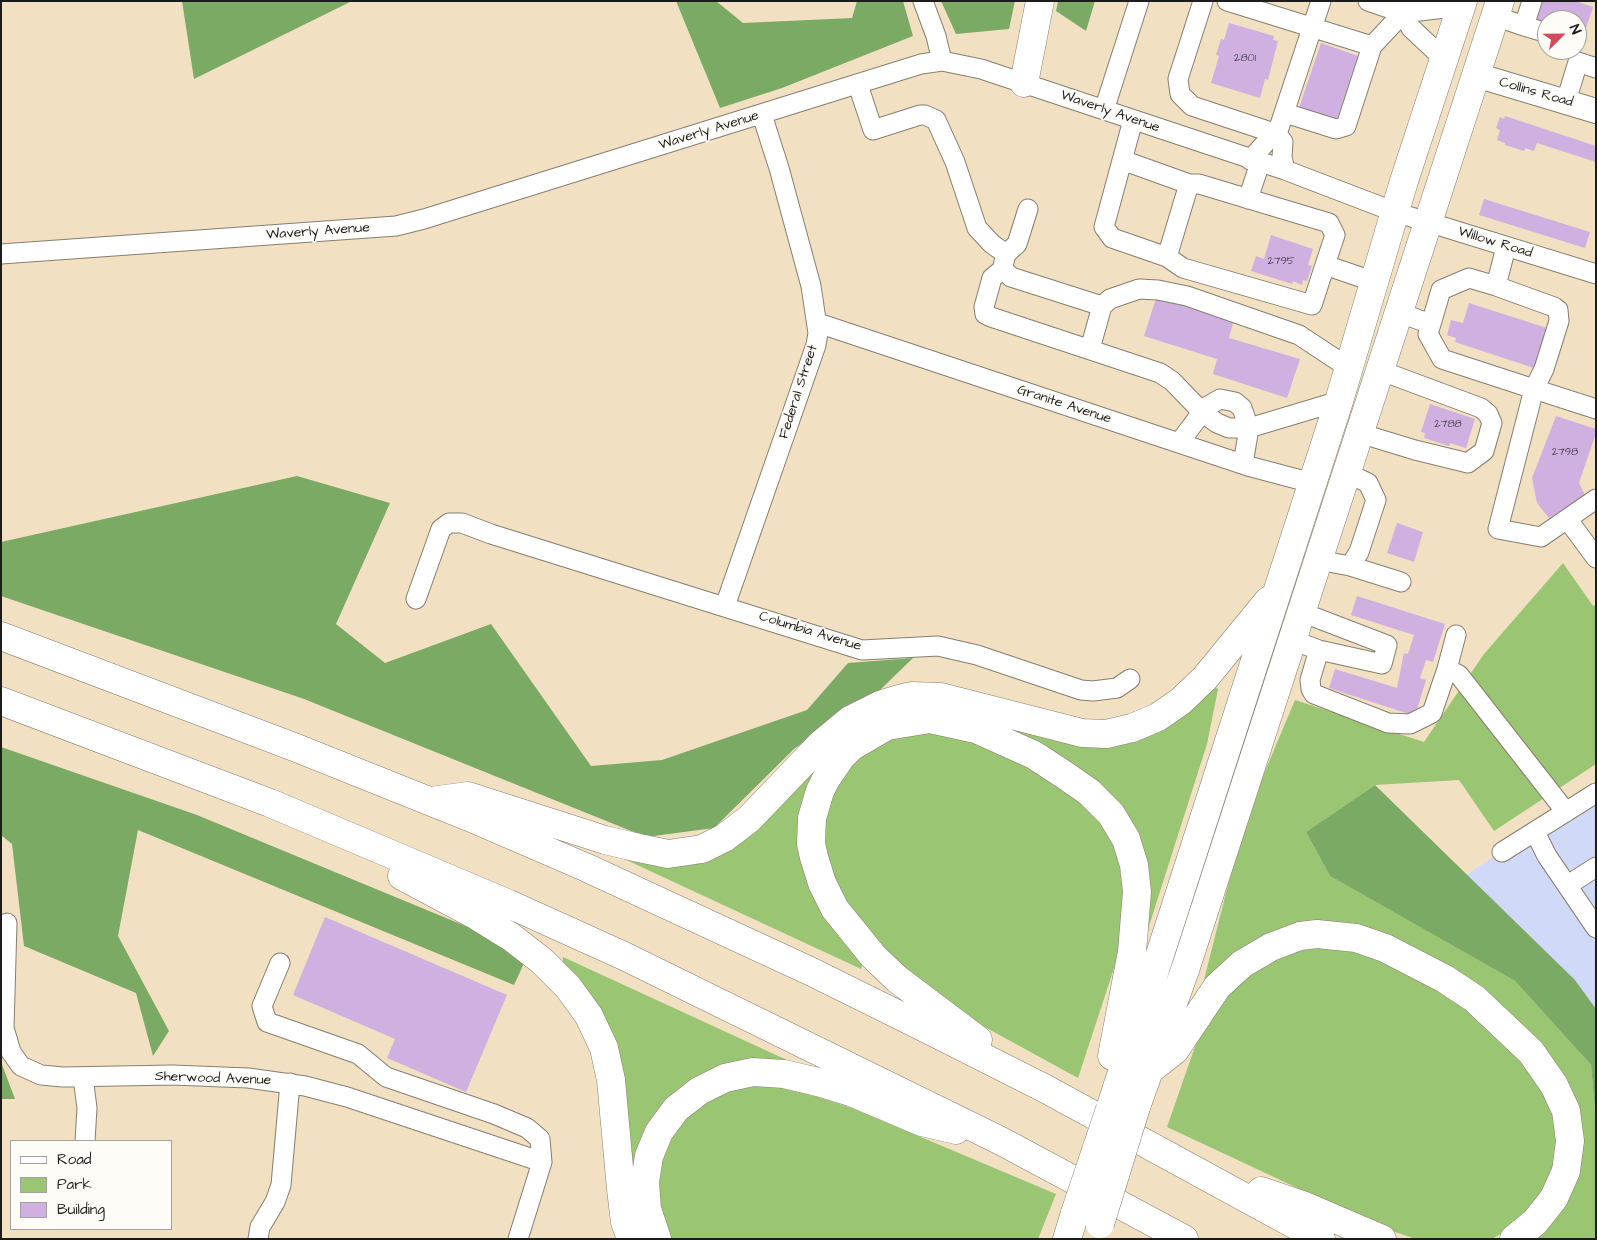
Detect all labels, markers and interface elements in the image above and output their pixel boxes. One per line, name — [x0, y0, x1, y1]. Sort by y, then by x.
north arrow — [1537, 10, 1587, 60]
text: N — [1564, 22, 1586, 37]
house number: 2801 — [1234, 52, 1256, 66]
street label: Collins Road — [1497, 74, 1575, 112]
street label: Waverly Avenue — [1058, 87, 1162, 137]
street label: Waverly Avenue — [657, 108, 761, 154]
street label: Waverly Avenue — [266, 220, 370, 244]
street label: Willow Road — [1456, 224, 1534, 262]
house number: 2795 — [1267, 255, 1295, 269]
street label: Federal Street — [776, 343, 822, 441]
street label: Granite Avenue — [1015, 382, 1113, 428]
house number: 2788 — [1434, 418, 1462, 432]
house number: 2798 — [1552, 446, 1578, 460]
street label: Columbia Avenue — [757, 608, 863, 656]
street label: Sherwood Avenue — [154, 1069, 272, 1089]
legend — [10, 1140, 172, 1230]
text: Road — [57, 1149, 91, 1170]
text: Park — [57, 1174, 92, 1195]
text: Building — [57, 1199, 105, 1220]

